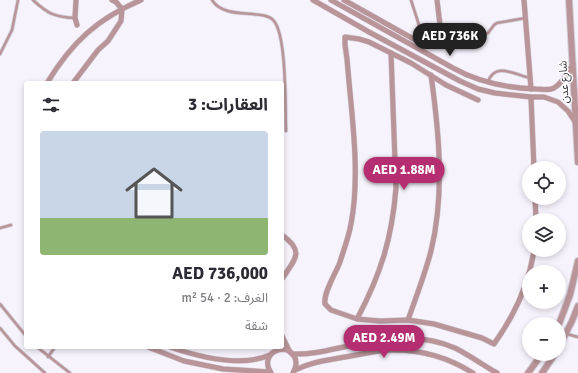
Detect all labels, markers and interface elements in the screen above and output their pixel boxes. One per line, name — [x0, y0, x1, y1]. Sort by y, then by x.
pin: AED 736K — [409, 23, 491, 57]
text: AED 736K — [422, 28, 478, 44]
street label: شارع عدن — [556, 60, 573, 104]
icon: filters — [40, 94, 62, 116]
text: العقارات: 3 — [188, 94, 268, 115]
icon: home — [118, 157, 190, 229]
pin: AED 1.88M — [358, 157, 450, 191]
map controls — [522, 161, 566, 361]
button: locate — [522, 161, 566, 205]
text: AED 1.88M — [373, 162, 435, 178]
button: layers — [522, 213, 566, 257]
text: AED 736,000 — [172, 263, 268, 284]
button: + — [522, 265, 566, 309]
text: الغرف: 2 · 54 m² — [181, 290, 268, 306]
button: − — [522, 317, 566, 361]
text: شقة — [245, 318, 268, 334]
pin: AED 2.49M — [338, 325, 430, 359]
text: AED 2.49M — [353, 330, 415, 346]

